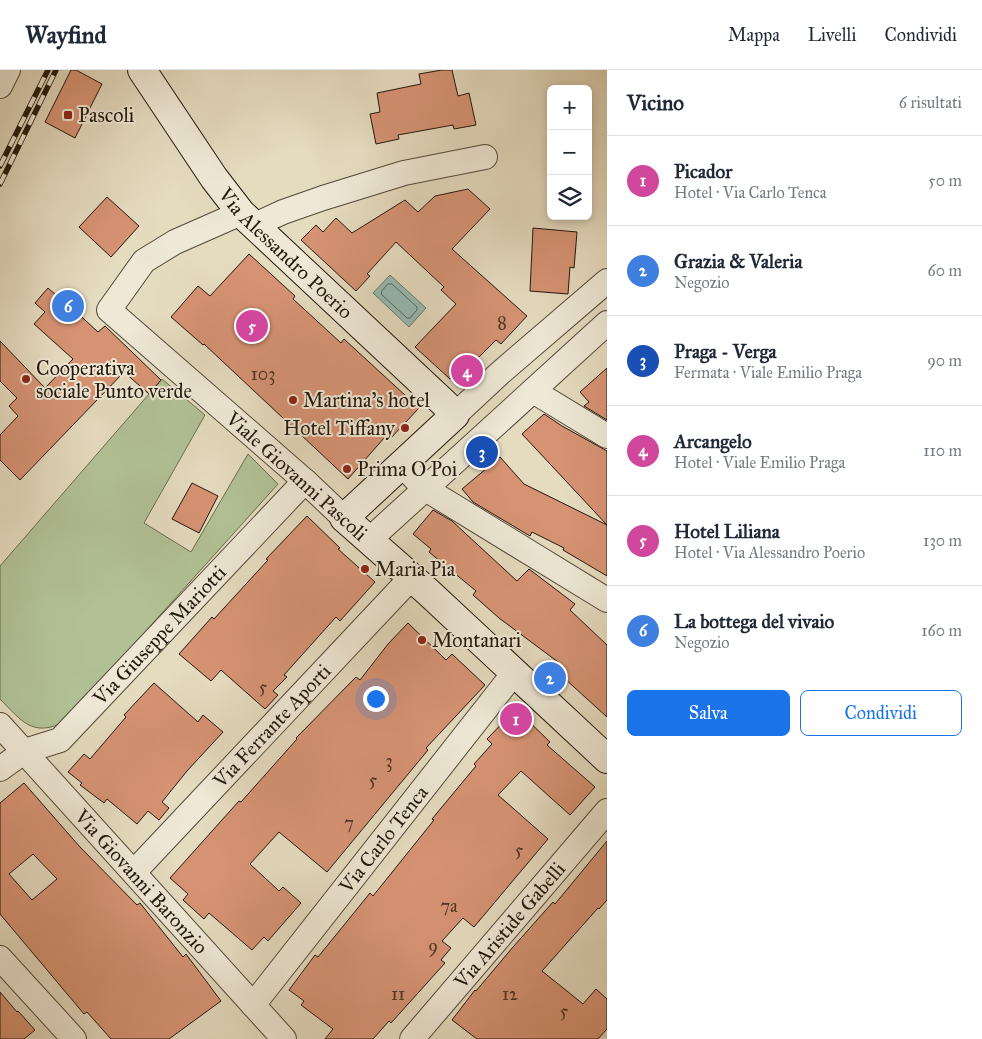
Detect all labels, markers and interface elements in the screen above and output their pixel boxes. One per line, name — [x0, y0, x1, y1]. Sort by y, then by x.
text: Wayfind — [25, 20, 107, 50]
text: Mappa — [728, 24, 780, 46]
text: Livelli — [808, 24, 856, 46]
text: Condividi — [884, 24, 957, 46]
map controls — [547, 85, 592, 220]
button: + — [547, 85, 592, 130]
text: Vicino — [627, 90, 684, 116]
text: 6 risultati — [899, 93, 962, 112]
place label: Pascoli — [78, 103, 135, 127]
marker: Pascoli — [62, 109, 74, 121]
button: − — [547, 130, 592, 175]
text: Picador — [674, 160, 732, 183]
text: 1 — [640, 171, 646, 190]
text: 50 m — [928, 171, 962, 190]
button: layers — [547, 175, 592, 220]
street label: Via Alessandro Poerio — [213, 182, 358, 324]
text: Hotel · Via Carlo Tenca — [674, 183, 827, 202]
text: Grazia & Valeria — [674, 250, 802, 273]
text: 2 — [639, 261, 647, 280]
text: 60 m — [928, 261, 962, 280]
text: Negozio — [674, 273, 730, 292]
pin: 6 — [52, 287, 84, 325]
pin: 5 — [236, 307, 268, 345]
house number: 8 — [497, 312, 507, 334]
text: Praga - Verga — [674, 340, 777, 363]
text: 3 — [640, 351, 646, 370]
text: 90 m — [927, 351, 962, 370]
pin: 4 — [451, 352, 483, 390]
place label: Cooperativa sociale Punto verde — [36, 356, 192, 403]
house number: 103 — [251, 363, 275, 385]
text: Fermata · Viale Emilio Praga — [674, 363, 862, 382]
marker: Cooperativa sociale Punto verde — [20, 373, 32, 385]
place label: Martina's hotel — [303, 388, 431, 412]
marker: Martina's hotel — [287, 394, 299, 406]
street label: Viale Giovanni Pascoli — [221, 406, 373, 546]
place label: Hotel Tiffany — [283, 416, 396, 440]
marker: Hotel Tiffany — [399, 422, 411, 434]
text: Arcangelo — [674, 430, 752, 453]
pin: 3 — [466, 433, 498, 471]
text: 4 — [639, 441, 647, 460]
text: 110 m — [923, 441, 962, 460]
text: Hotel · Viale Emilio Praga — [674, 453, 845, 472]
place label: Prima O Poi — [357, 457, 458, 481]
marker: Prima O Poi — [341, 463, 353, 475]
text: Hotel Liliana — [674, 520, 780, 543]
text: 5 — [639, 531, 647, 550]
text: 130 m — [923, 531, 962, 550]
text: Hotel · Via Alessandro Poerio — [674, 543, 865, 562]
place label: Maria Pia — [375, 557, 456, 581]
street label: Via Giuseppe Mariotti — [87, 560, 231, 710]
marker: Maria Pia — [359, 563, 371, 575]
text: La bottega del vivaio — [674, 610, 834, 633]
text: 6 — [639, 621, 647, 640]
text: 160 m — [921, 621, 962, 640]
place label: Montanari — [432, 628, 522, 652]
text: Negozio — [674, 633, 730, 652]
marker: Montanari — [416, 634, 428, 646]
street label: Via Ferrante Aporti — [207, 659, 336, 793]
pin: 2 — [534, 659, 566, 697]
house number: 5 — [259, 676, 268, 698]
your location — [363, 686, 389, 712]
button: Salva — [627, 690, 790, 736]
button: Condividi — [800, 690, 962, 736]
pin: 1 — [500, 700, 532, 738]
house number: 3 — [385, 750, 393, 772]
house number: 5 — [369, 769, 378, 791]
street label: Via Carlo Tenca — [333, 780, 433, 898]
street label: Via Giovanni Baronzio — [69, 803, 213, 959]
house number: 7 — [344, 812, 354, 834]
house number: 5 — [515, 839, 524, 861]
street label: Via Aristide Gabelli — [448, 857, 570, 994]
house number: 7a — [440, 895, 458, 917]
house number: 9 — [428, 935, 438, 957]
house number: 11 — [391, 983, 405, 1005]
house number: 12 — [502, 983, 518, 1005]
house number: 5 — [560, 1000, 569, 1022]

